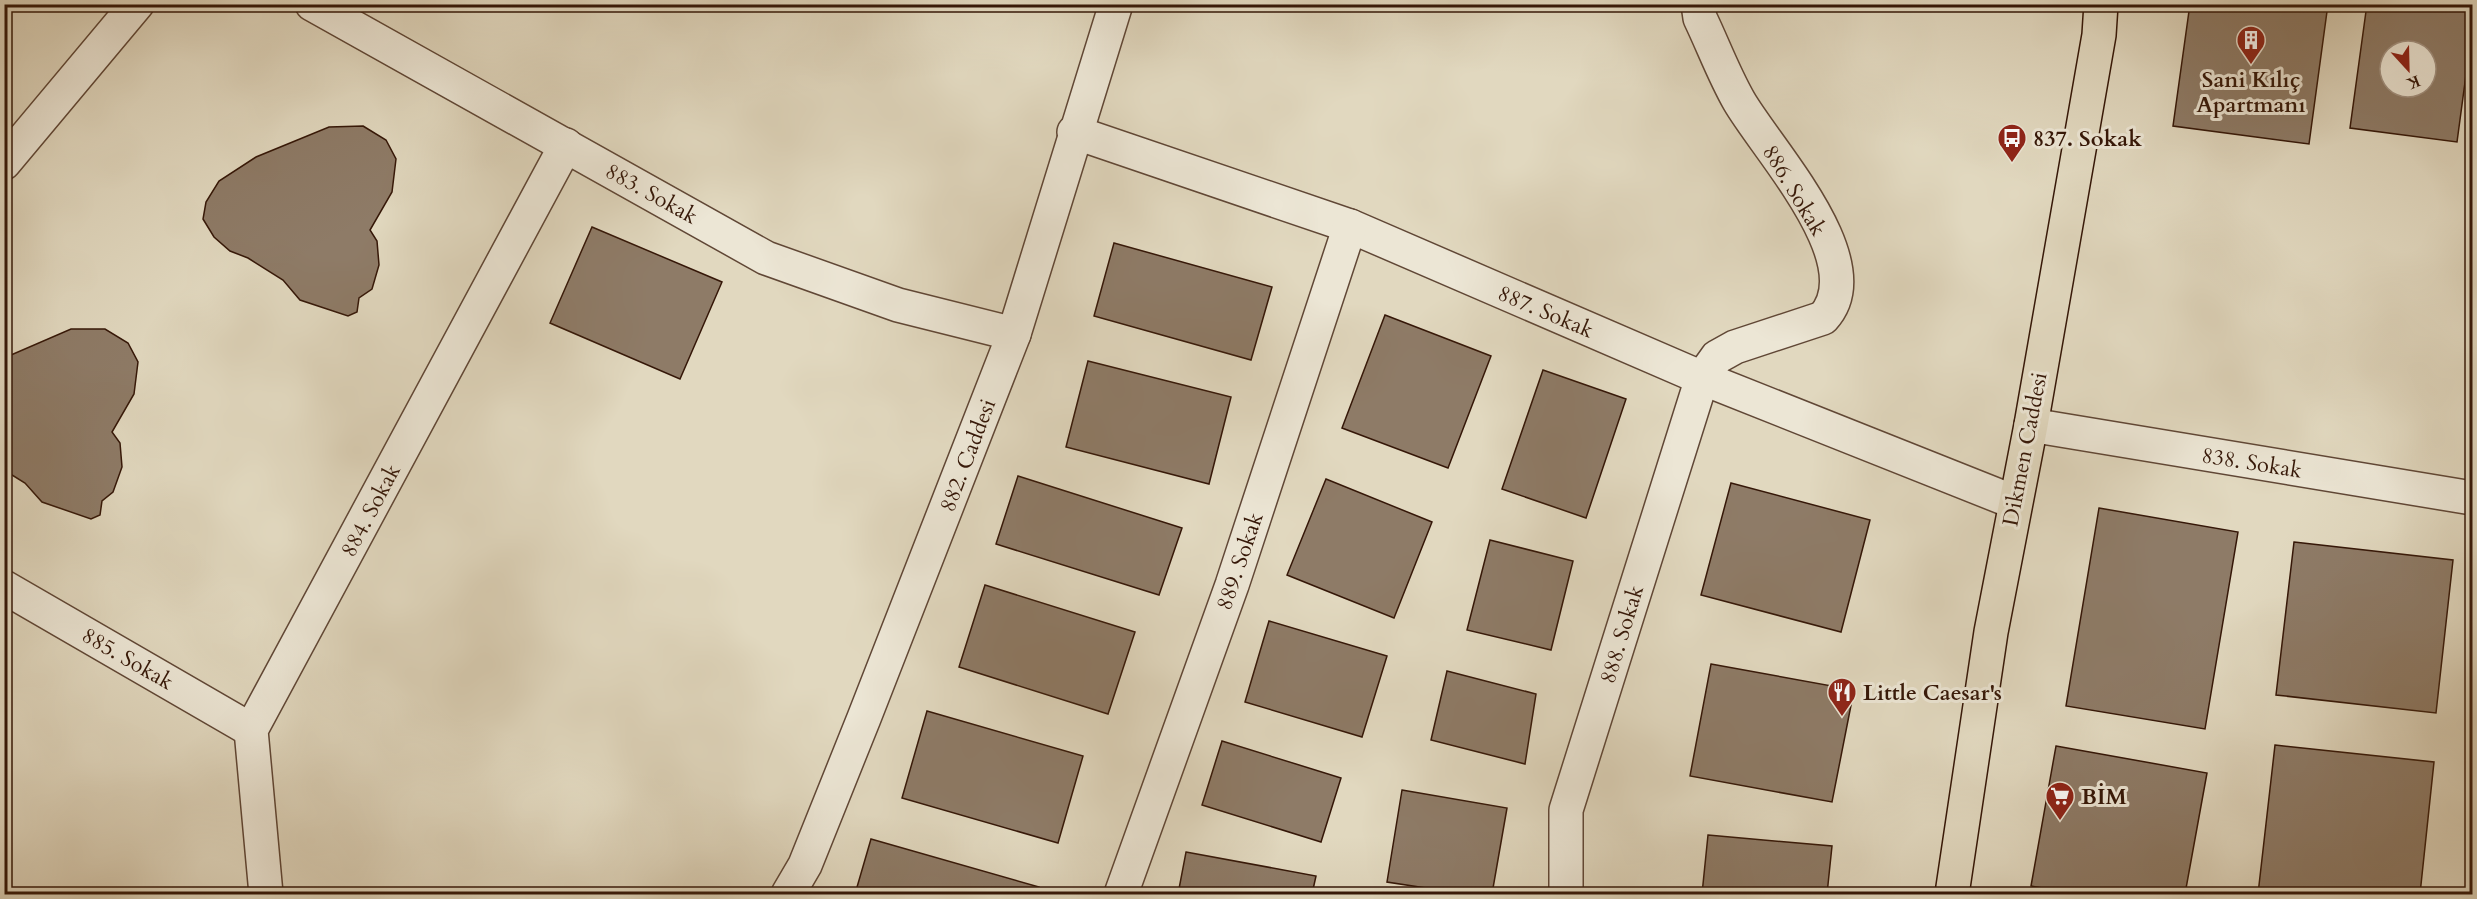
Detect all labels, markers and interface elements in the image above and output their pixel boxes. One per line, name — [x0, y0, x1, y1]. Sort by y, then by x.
building icon: Sani Kılıç Apartmanı — [2235, 24, 2267, 66]
north arrow — [2378, 39, 2438, 99]
place label: Sani Kılıç Apartmanı — [2197, 65, 2305, 120]
text: K — [2403, 69, 2423, 95]
bus stop icon: 837. Sokak — [1996, 122, 2028, 164]
place label: 837. Sokak — [2033, 124, 2142, 154]
street label: 886. Sokak — [1755, 139, 1833, 242]
street label: 883. Sokak — [600, 156, 703, 232]
street label: 887. Sokak — [1493, 278, 1598, 346]
street label: Dikmen Caddesi — [1995, 370, 2055, 529]
street label: 882. Caddesi — [933, 395, 1003, 516]
street label: 838. Sokak — [2199, 440, 2304, 486]
street label: 884. Sokak — [334, 459, 408, 562]
street label: 889. Sokak — [1209, 508, 1271, 614]
street label: 888. Sokak — [1593, 581, 1651, 687]
street label: 885. Sokak — [76, 621, 179, 697]
restaurant icon: Little Caesar's — [1826, 676, 1858, 718]
place label: Little Caesar's — [1863, 678, 2002, 708]
supermarket icon: BİM — [2044, 780, 2076, 822]
place label: BİM — [2081, 782, 2127, 812]

